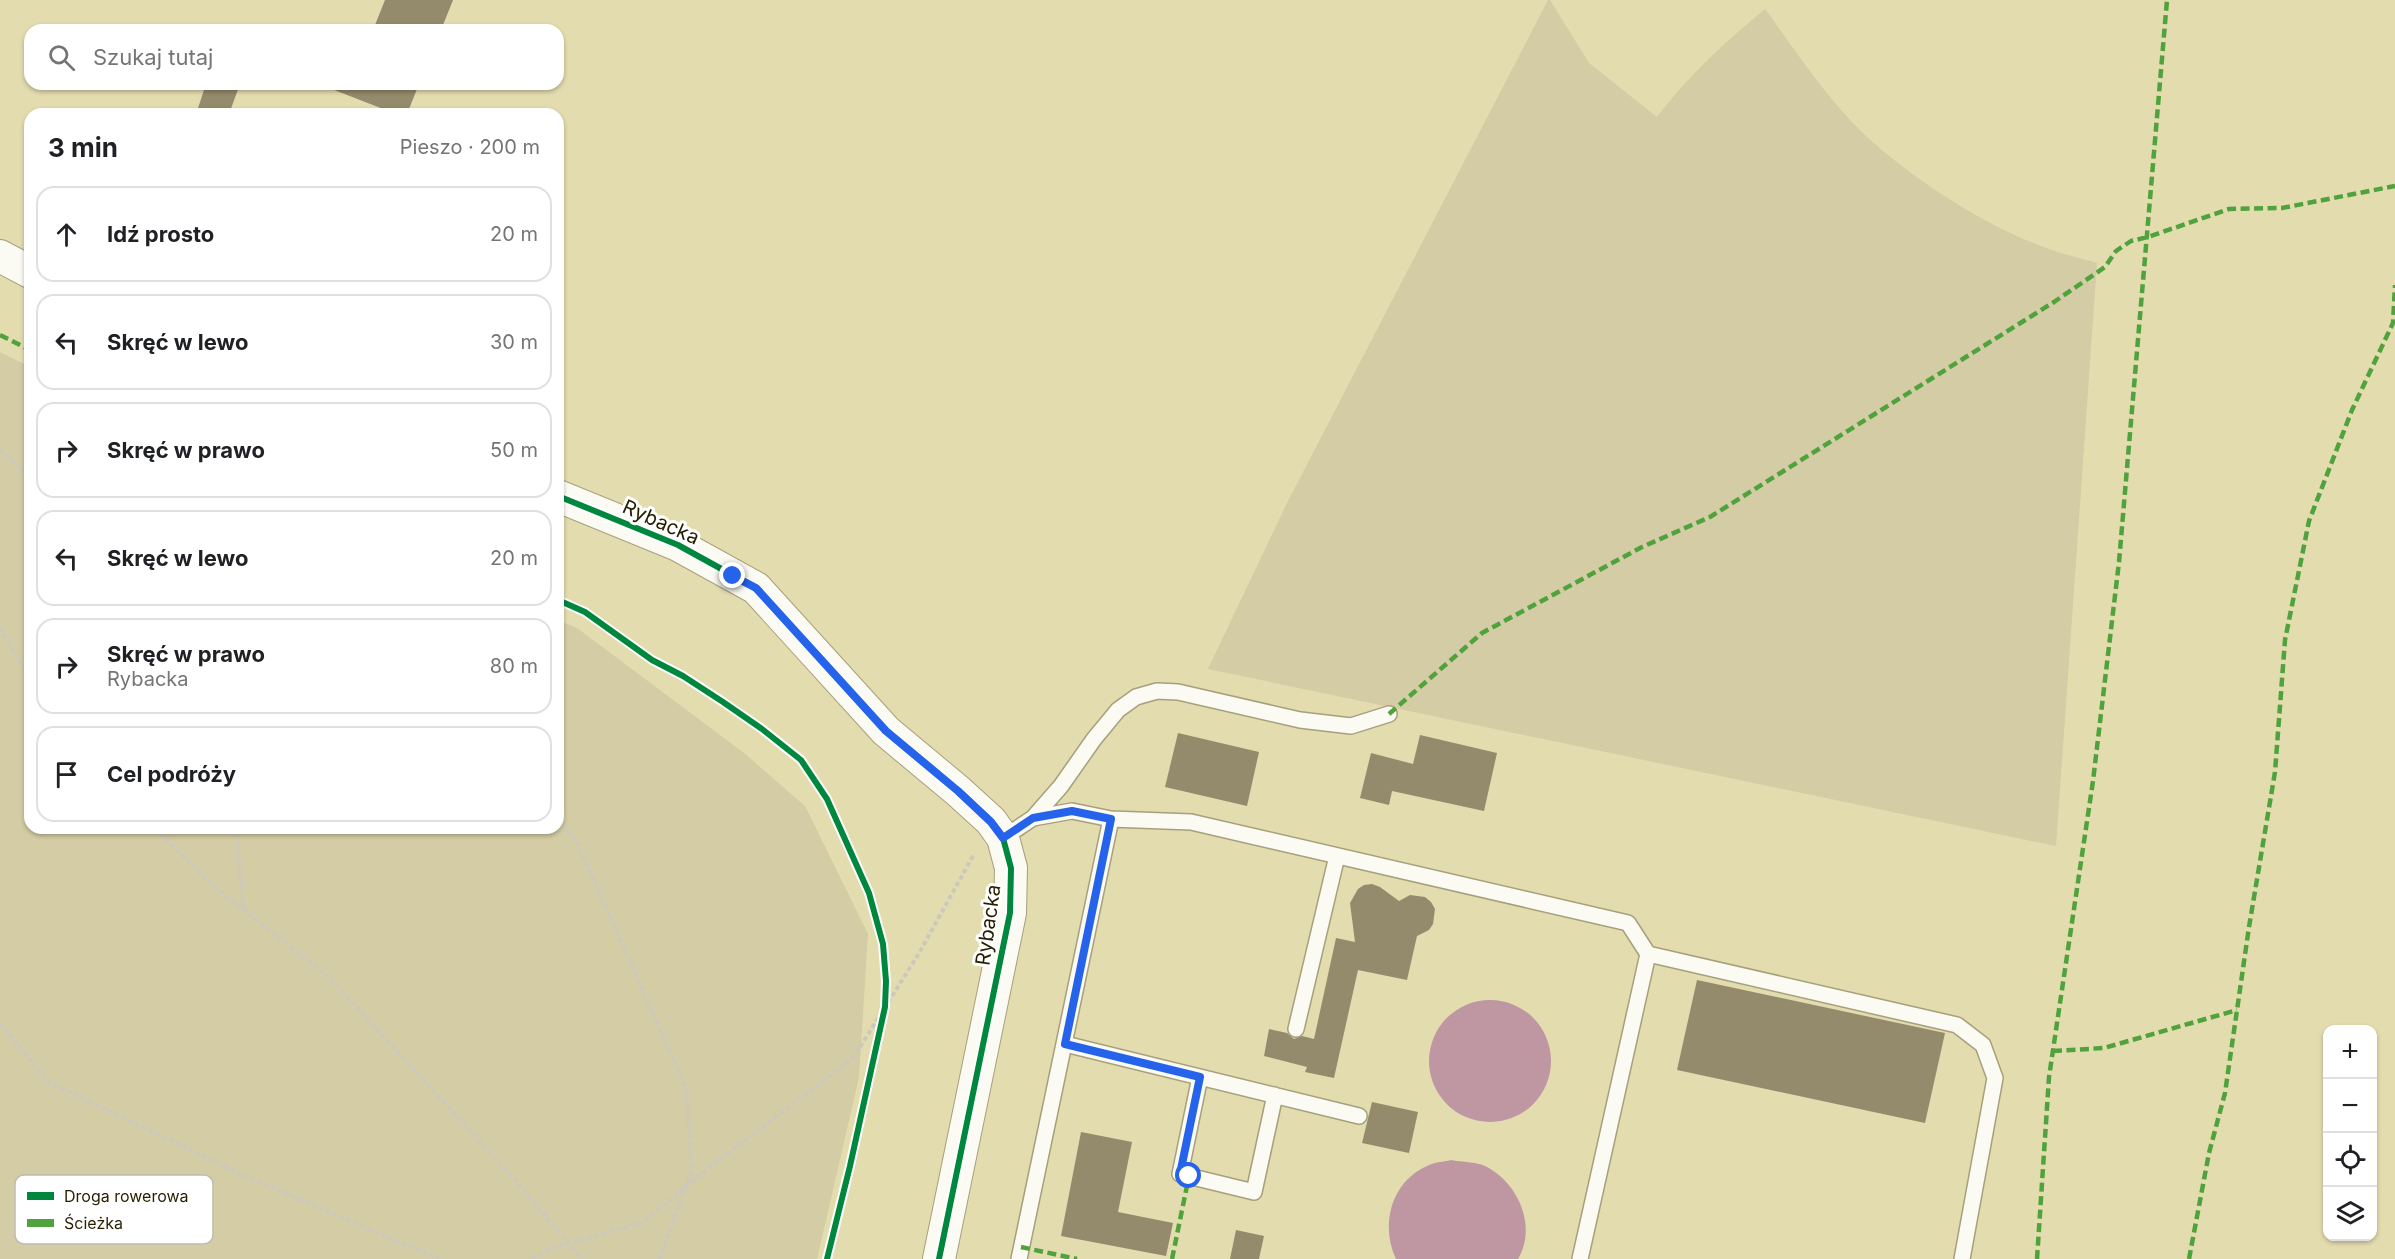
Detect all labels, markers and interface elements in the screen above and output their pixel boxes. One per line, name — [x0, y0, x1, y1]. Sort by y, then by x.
search box — [24, 24, 564, 90]
icon: search — [45, 41, 78, 74]
text: Szukaj tutaj — [93, 44, 213, 70]
text: 3 min — [48, 132, 118, 163]
text: Pieszo · 200 m — [400, 135, 540, 159]
icon: ahead — [50, 218, 83, 251]
text: Idź prosto — [107, 221, 214, 247]
text: 20 m — [490, 222, 538, 246]
icon: left — [50, 326, 83, 359]
text: Skręć w lewo — [107, 329, 248, 355]
text: 30 m — [490, 330, 538, 354]
icon: right — [50, 434, 83, 467]
text: Skręć w prawo — [107, 437, 265, 463]
text: 50 m — [490, 438, 538, 462]
street label: Rybacka — [619, 494, 703, 550]
icon: left — [50, 542, 83, 575]
text: Skręć w lewo — [107, 545, 248, 571]
text: 20 m — [490, 546, 538, 570]
route end — [719, 562, 745, 588]
text: Skręć w prawo — [107, 641, 265, 667]
icon: right — [50, 650, 83, 683]
text: 80 m — [490, 654, 538, 678]
text: Rybacka — [107, 667, 189, 691]
icon: arrive — [50, 758, 83, 791]
text: Cel podróży — [107, 761, 236, 787]
street label: Rybacka — [970, 883, 1006, 967]
map controls — [2323, 1025, 2377, 1241]
button: + — [2323, 1025, 2377, 1079]
button: − — [2323, 1079, 2377, 1133]
button: locate — [2323, 1133, 2377, 1187]
route start — [1175, 1162, 1201, 1188]
legend — [15, 1175, 213, 1244]
text: Droga rowerowa — [64, 1186, 189, 1206]
button: layers — [2323, 1187, 2377, 1241]
text: Ścieżka — [64, 1213, 123, 1233]

